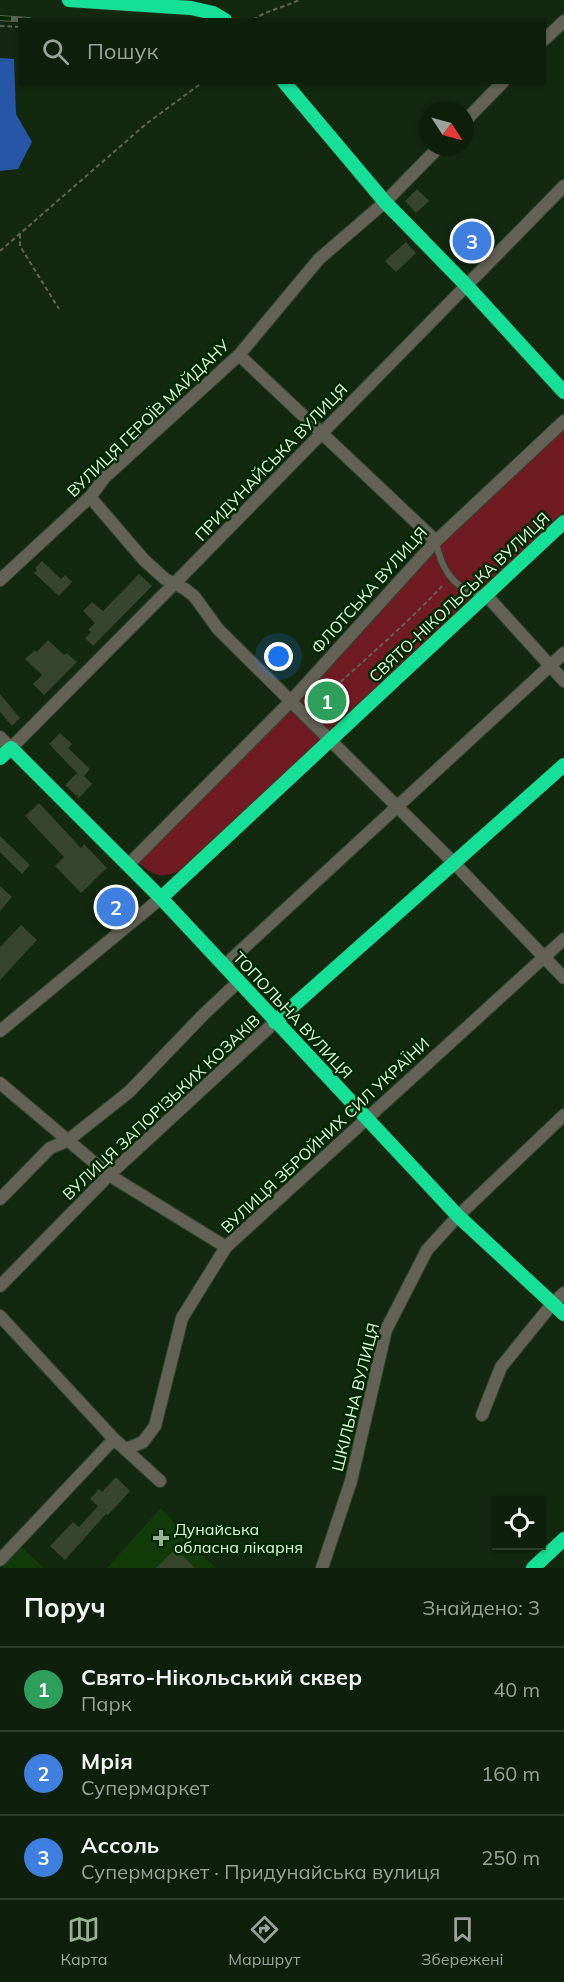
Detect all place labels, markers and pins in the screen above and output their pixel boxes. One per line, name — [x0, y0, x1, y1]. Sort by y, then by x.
pin: 3 — [452, 218, 492, 264]
pin: 1 — [308, 678, 346, 724]
pin: 2 — [96, 884, 136, 930]
place label: Дунайська обласна лікарня — [174, 1519, 303, 1557]
marker: Дунайська обласна лікарня — [152, 1529, 170, 1547]

